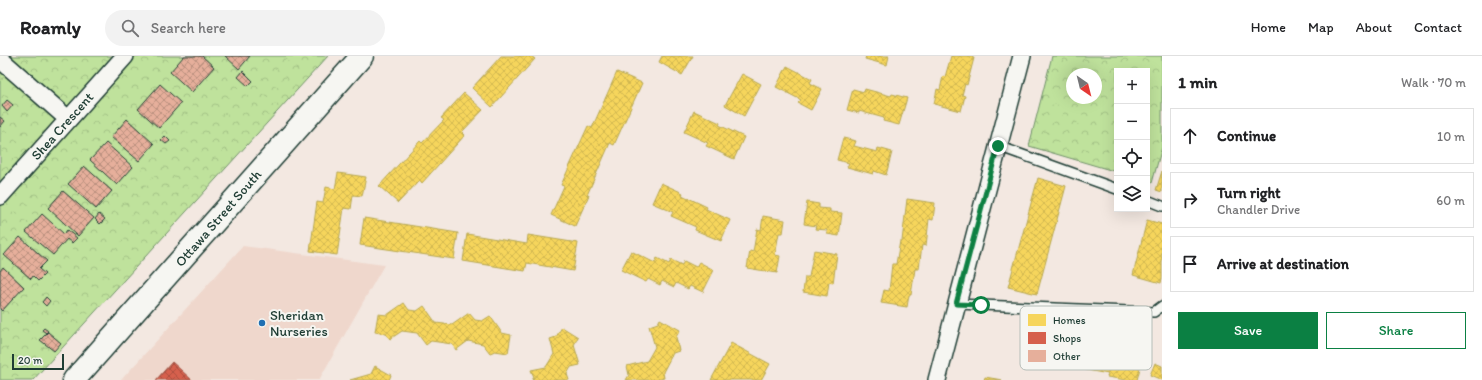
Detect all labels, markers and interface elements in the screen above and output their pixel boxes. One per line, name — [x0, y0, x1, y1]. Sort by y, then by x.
search box — [105, 10, 385, 46]
text: Roamly — [20, 16, 81, 39]
icon: search — [119, 17, 141, 39]
text: Search here — [151, 19, 226, 37]
text: Home — [1251, 19, 1286, 36]
text: Map — [1308, 19, 1334, 36]
text: About — [1356, 19, 1392, 36]
text: Contact — [1414, 19, 1462, 36]
north arrow — [1066, 68, 1102, 104]
map controls — [1114, 68, 1150, 212]
button: + — [1114, 68, 1150, 104]
text: 1 min — [1178, 72, 1217, 92]
text: Walk · 70 m — [1401, 75, 1466, 90]
street label: Shea Crescent — [27, 89, 97, 164]
button: − — [1114, 104, 1150, 140]
icon: ahead — [1179, 125, 1201, 147]
text: Continue — [1217, 127, 1276, 145]
text: 10 m — [1437, 129, 1465, 144]
route end — [989, 137, 1007, 155]
button: locate — [1114, 140, 1150, 176]
street label: Ottawa Street South — [172, 166, 265, 270]
button: layers — [1114, 176, 1150, 212]
text: Turn right — [1217, 184, 1281, 202]
icon: right — [1179, 189, 1201, 211]
text: 60 m — [1436, 193, 1465, 208]
text: Chandler Drive — [1217, 202, 1300, 217]
icon: arrive — [1179, 253, 1201, 275]
text: Arrive at destination — [1217, 255, 1349, 273]
route start — [972, 296, 990, 314]
legend — [1020, 306, 1152, 370]
place label: Sheridan Nurseries — [270, 307, 328, 340]
button: Save — [1178, 312, 1318, 349]
button: Share — [1326, 312, 1466, 349]
text: Homes — [1053, 314, 1086, 327]
marker: Sheridan Nurseries — [257, 318, 267, 328]
text: Shops — [1053, 332, 1081, 345]
text: Other — [1053, 350, 1081, 363]
scale bar — [12, 352, 64, 371]
text: 20 m — [18, 354, 42, 367]

